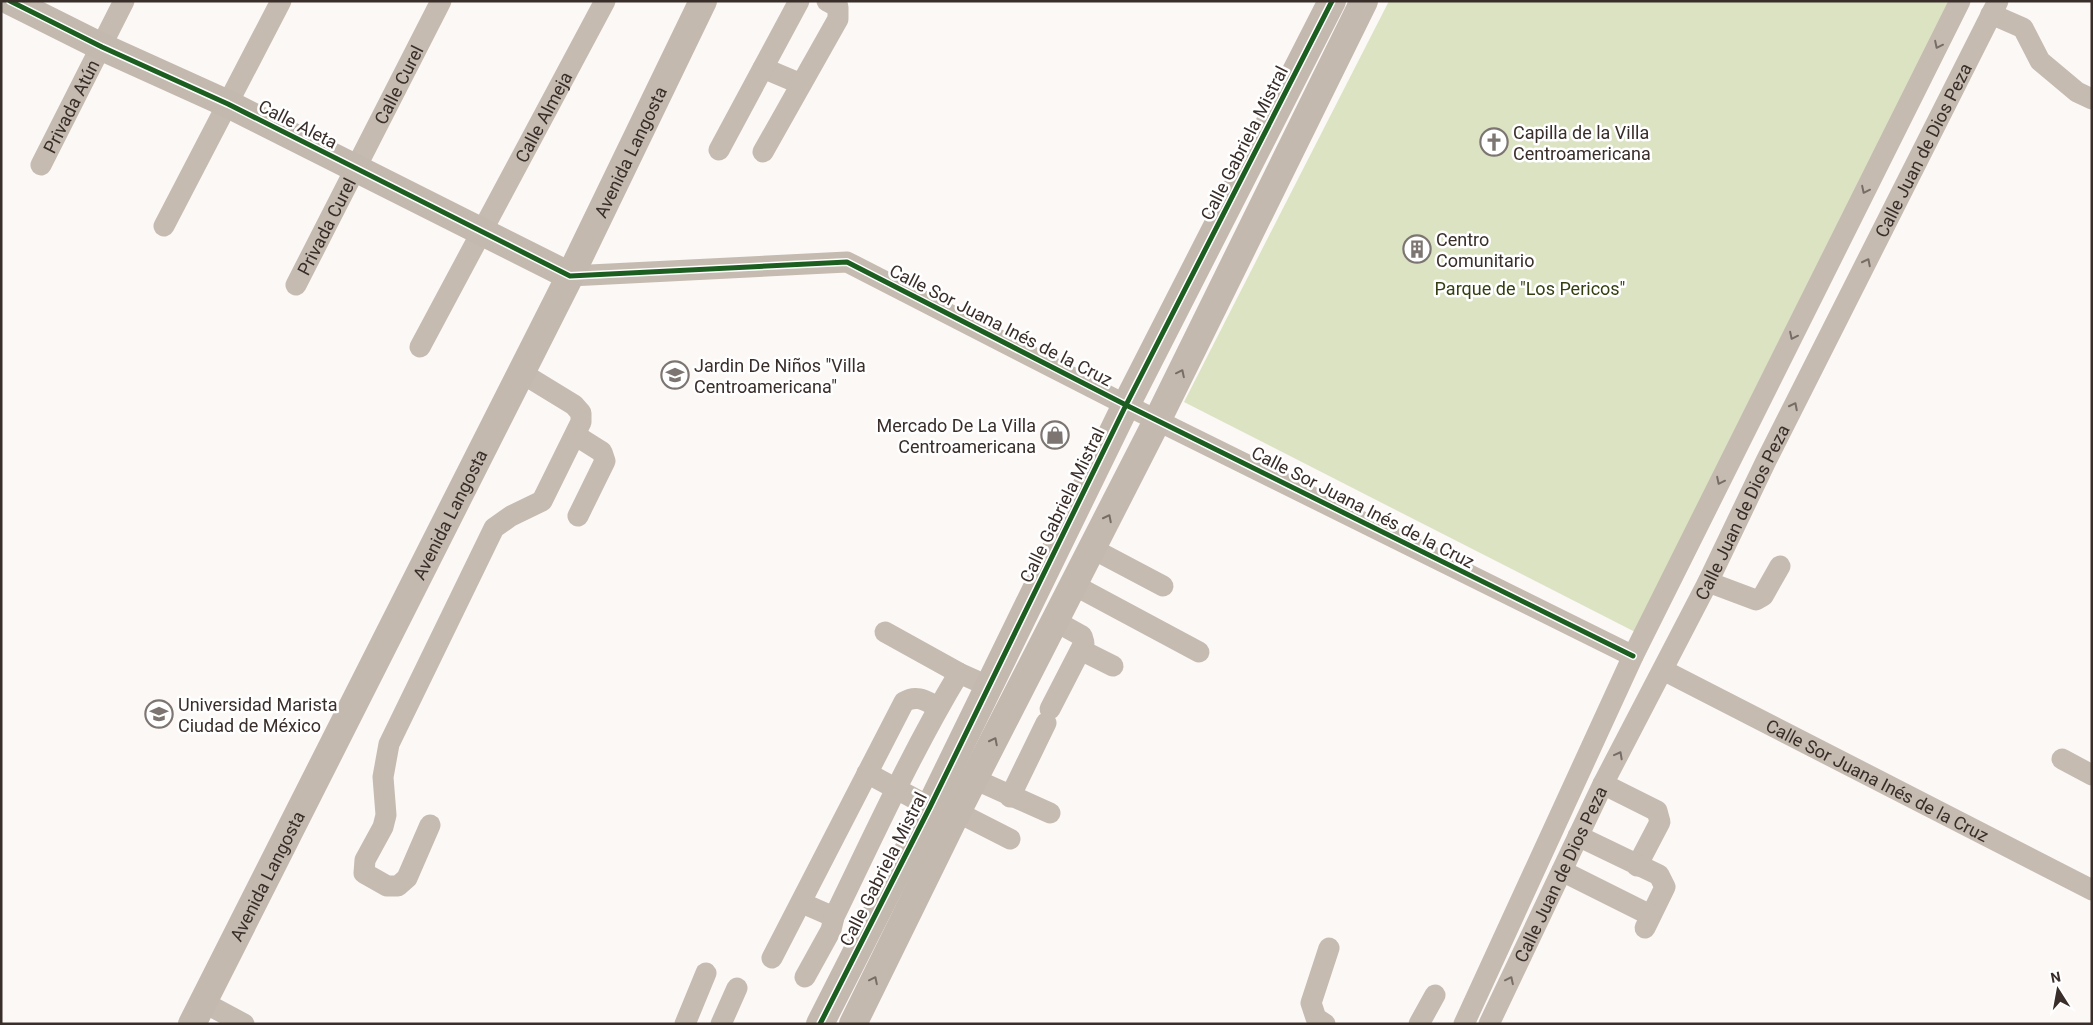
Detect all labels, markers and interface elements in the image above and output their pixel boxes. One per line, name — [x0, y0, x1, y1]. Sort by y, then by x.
one-way arrow — [1934, 40, 1944, 49]
street label: Calle Curel — [369, 42, 427, 128]
street label: Privada Atún — [38, 56, 103, 156]
street label: Calle Juan de Dios Peza — [1870, 59, 1976, 240]
street label: Calle Gabriela Mistral — [1196, 62, 1292, 224]
street label: Calle Almeja — [510, 68, 576, 166]
street label: Avenida Langosta — [589, 83, 671, 221]
street label: Calle Aleta — [255, 95, 341, 153]
place label: Capilla de la Villa Centroamericana — [1513, 122, 1651, 164]
church icon: Capilla de la Villa Centroamericana — [1479, 127, 1509, 157]
street label: Privada Curel — [293, 174, 360, 278]
one-way arrow — [1861, 185, 1872, 194]
place label: Centro Comunitario — [1436, 229, 1534, 271]
building icon: Centro Comunitario — [1402, 234, 1432, 264]
one-way arrow — [1861, 258, 1871, 267]
street label: Calle Sor Juana Inés de la Cruz — [886, 260, 1116, 391]
park label: Parque de "Los Pericos" — [1435, 278, 1625, 299]
one-way arrow — [1789, 331, 1799, 340]
place label: Jardin De Niños "Villa Centroamericana" — [694, 355, 866, 397]
school or university icon: Jardin De Niños "Villa Centroamericana" — [660, 360, 690, 390]
one-way arrow — [1175, 369, 1185, 378]
one-way arrow — [1788, 403, 1798, 412]
place label: Mercado De La Villa Centroamericana — [877, 415, 1036, 457]
shop icon: Mercado De La Villa Centroamericana — [1040, 420, 1070, 450]
street label: Calle Juan de Dios Peza — [1690, 421, 1793, 603]
street label: Calle Gabriela Mistral — [1015, 424, 1109, 586]
street label: Calle Sor Juana Inés de la Cruz — [1248, 442, 1478, 573]
street label: Avenida Langosta — [408, 446, 491, 583]
one-way arrow — [1716, 476, 1727, 485]
one-way arrow — [1102, 514, 1112, 523]
place label: Universidad Marista Ciudad de México — [178, 694, 337, 736]
school or university icon: Universidad Marista Ciudad de México — [144, 699, 174, 729]
street label: Calle Sor Juana Inés de la Cruz — [1763, 714, 1992, 846]
one-way arrow — [988, 737, 998, 746]
one-way arrow — [1613, 751, 1623, 760]
street label: Calle Juan de Dios Peza — [1509, 783, 1611, 965]
street label: Calle Gabriela Mistral — [835, 788, 931, 950]
street label: Avenida Langosta — [225, 807, 309, 944]
north arrow — [2033, 965, 2083, 1015]
text: N — [2049, 968, 2062, 986]
one-way arrow — [868, 976, 879, 985]
one-way arrow — [1503, 976, 1514, 985]

